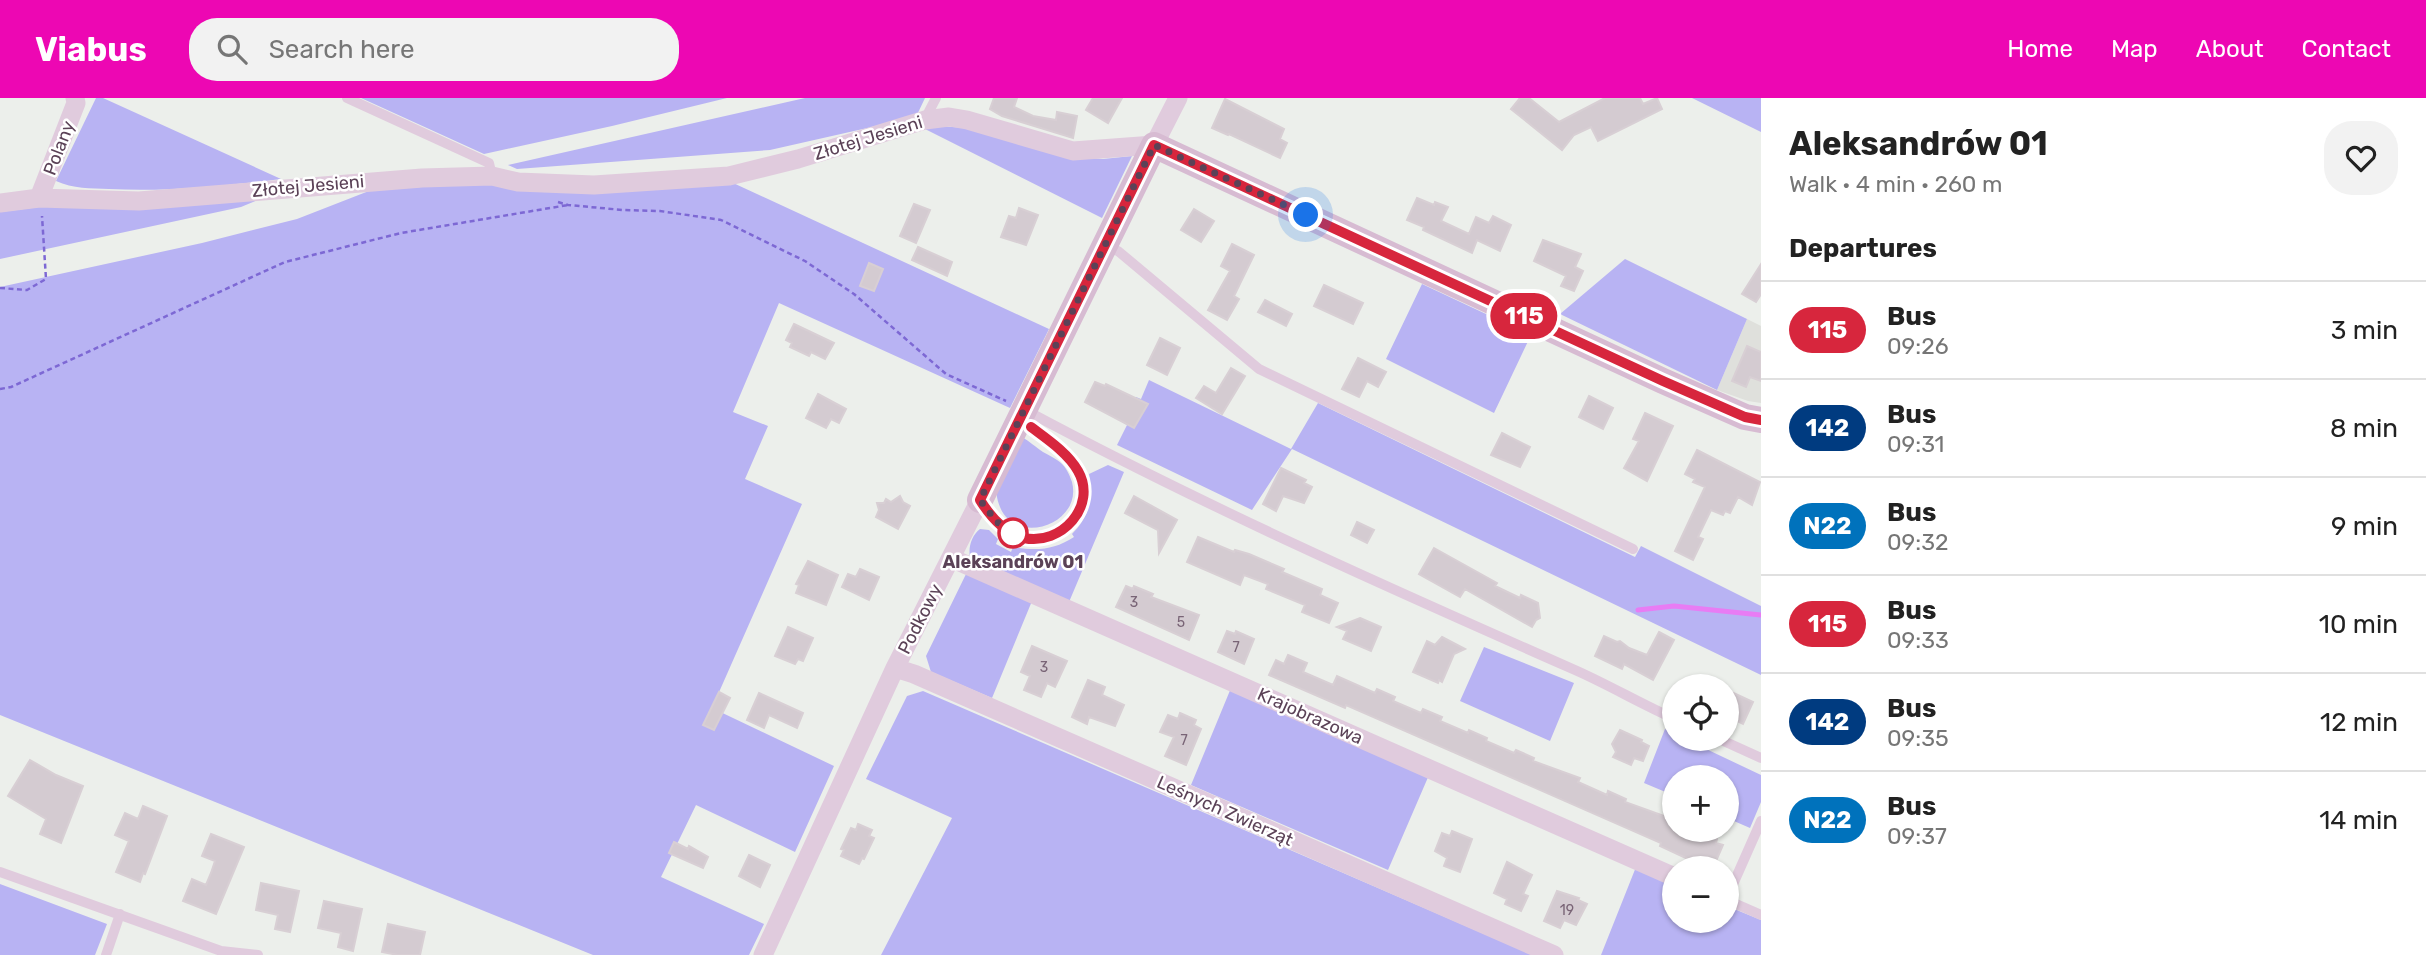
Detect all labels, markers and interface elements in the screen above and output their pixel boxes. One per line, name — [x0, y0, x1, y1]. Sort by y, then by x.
search box — [189, 18, 679, 81]
text: Viabus — [35, 30, 147, 69]
icon: search — [213, 30, 251, 68]
text: Search here — [269, 34, 415, 65]
text: Home — [2007, 35, 2073, 63]
text: Map — [2111, 35, 2158, 63]
text: About — [2196, 35, 2264, 63]
text: Contact — [2302, 35, 2391, 63]
street label: Złotej Jesieni — [811, 111, 925, 165]
street label: Polany — [39, 118, 79, 178]
button: heart — [2324, 121, 2398, 195]
text: Aleksandrów 01 — [1789, 124, 2048, 163]
street label: Złotej Jesieni — [251, 170, 365, 202]
text: Walk · 4 min · 260 m — [1789, 170, 2003, 198]
your location — [1288, 197, 1323, 232]
text: Departures — [1789, 233, 1937, 264]
line badge: 115 — [1484, 293, 1564, 339]
text: Bus — [1887, 301, 1936, 332]
text: 115 — [1504, 302, 1544, 330]
text: 3 min — [2331, 315, 2398, 346]
text: 115 — [1808, 316, 1847, 344]
text: 09:26 — [1887, 332, 1949, 360]
text: Bus — [1887, 399, 1936, 430]
text: 8 min — [2330, 413, 2398, 444]
text: 142 — [1806, 414, 1849, 442]
text: 09:31 — [1887, 430, 1944, 458]
text: Bus — [1887, 497, 1936, 528]
text: 9 min — [2331, 511, 2398, 542]
text: N22 — [1803, 512, 1852, 540]
marker: Aleksandrów 01 — [998, 518, 1028, 548]
text: 09:32 — [1887, 528, 1948, 556]
place label: Aleksandrów 01 — [942, 551, 1084, 573]
street label: Podkowy — [893, 580, 947, 658]
house number: 3 — [1130, 594, 1138, 611]
text: Bus — [1887, 595, 1936, 626]
text: 10 min — [2319, 609, 2398, 640]
text: 115 — [1808, 610, 1847, 638]
house number: 5 — [1177, 614, 1185, 631]
text: 09:33 — [1887, 626, 1949, 654]
house number: 7 — [1232, 639, 1240, 656]
house number: 3 — [1040, 659, 1048, 676]
map controls — [1662, 674, 1739, 933]
button: locate — [1662, 674, 1739, 751]
street label: Krajobrazowa — [1254, 683, 1366, 749]
text: Bus — [1887, 693, 1936, 724]
text: 12 min — [2320, 707, 2398, 738]
text: 142 — [1806, 708, 1849, 736]
text: 09:35 — [1887, 724, 1949, 752]
house number: 7 — [1180, 732, 1188, 749]
button: + — [1662, 765, 1739, 842]
street label: Leśnych Zwierząt — [1153, 771, 1297, 851]
text: Bus — [1887, 791, 1936, 822]
text: 14 min — [2319, 805, 2398, 836]
text: N22 — [1803, 806, 1852, 834]
text: 09:37 — [1887, 822, 1947, 850]
button: − — [1662, 856, 1739, 933]
house number: 19 — [1560, 902, 1574, 919]

